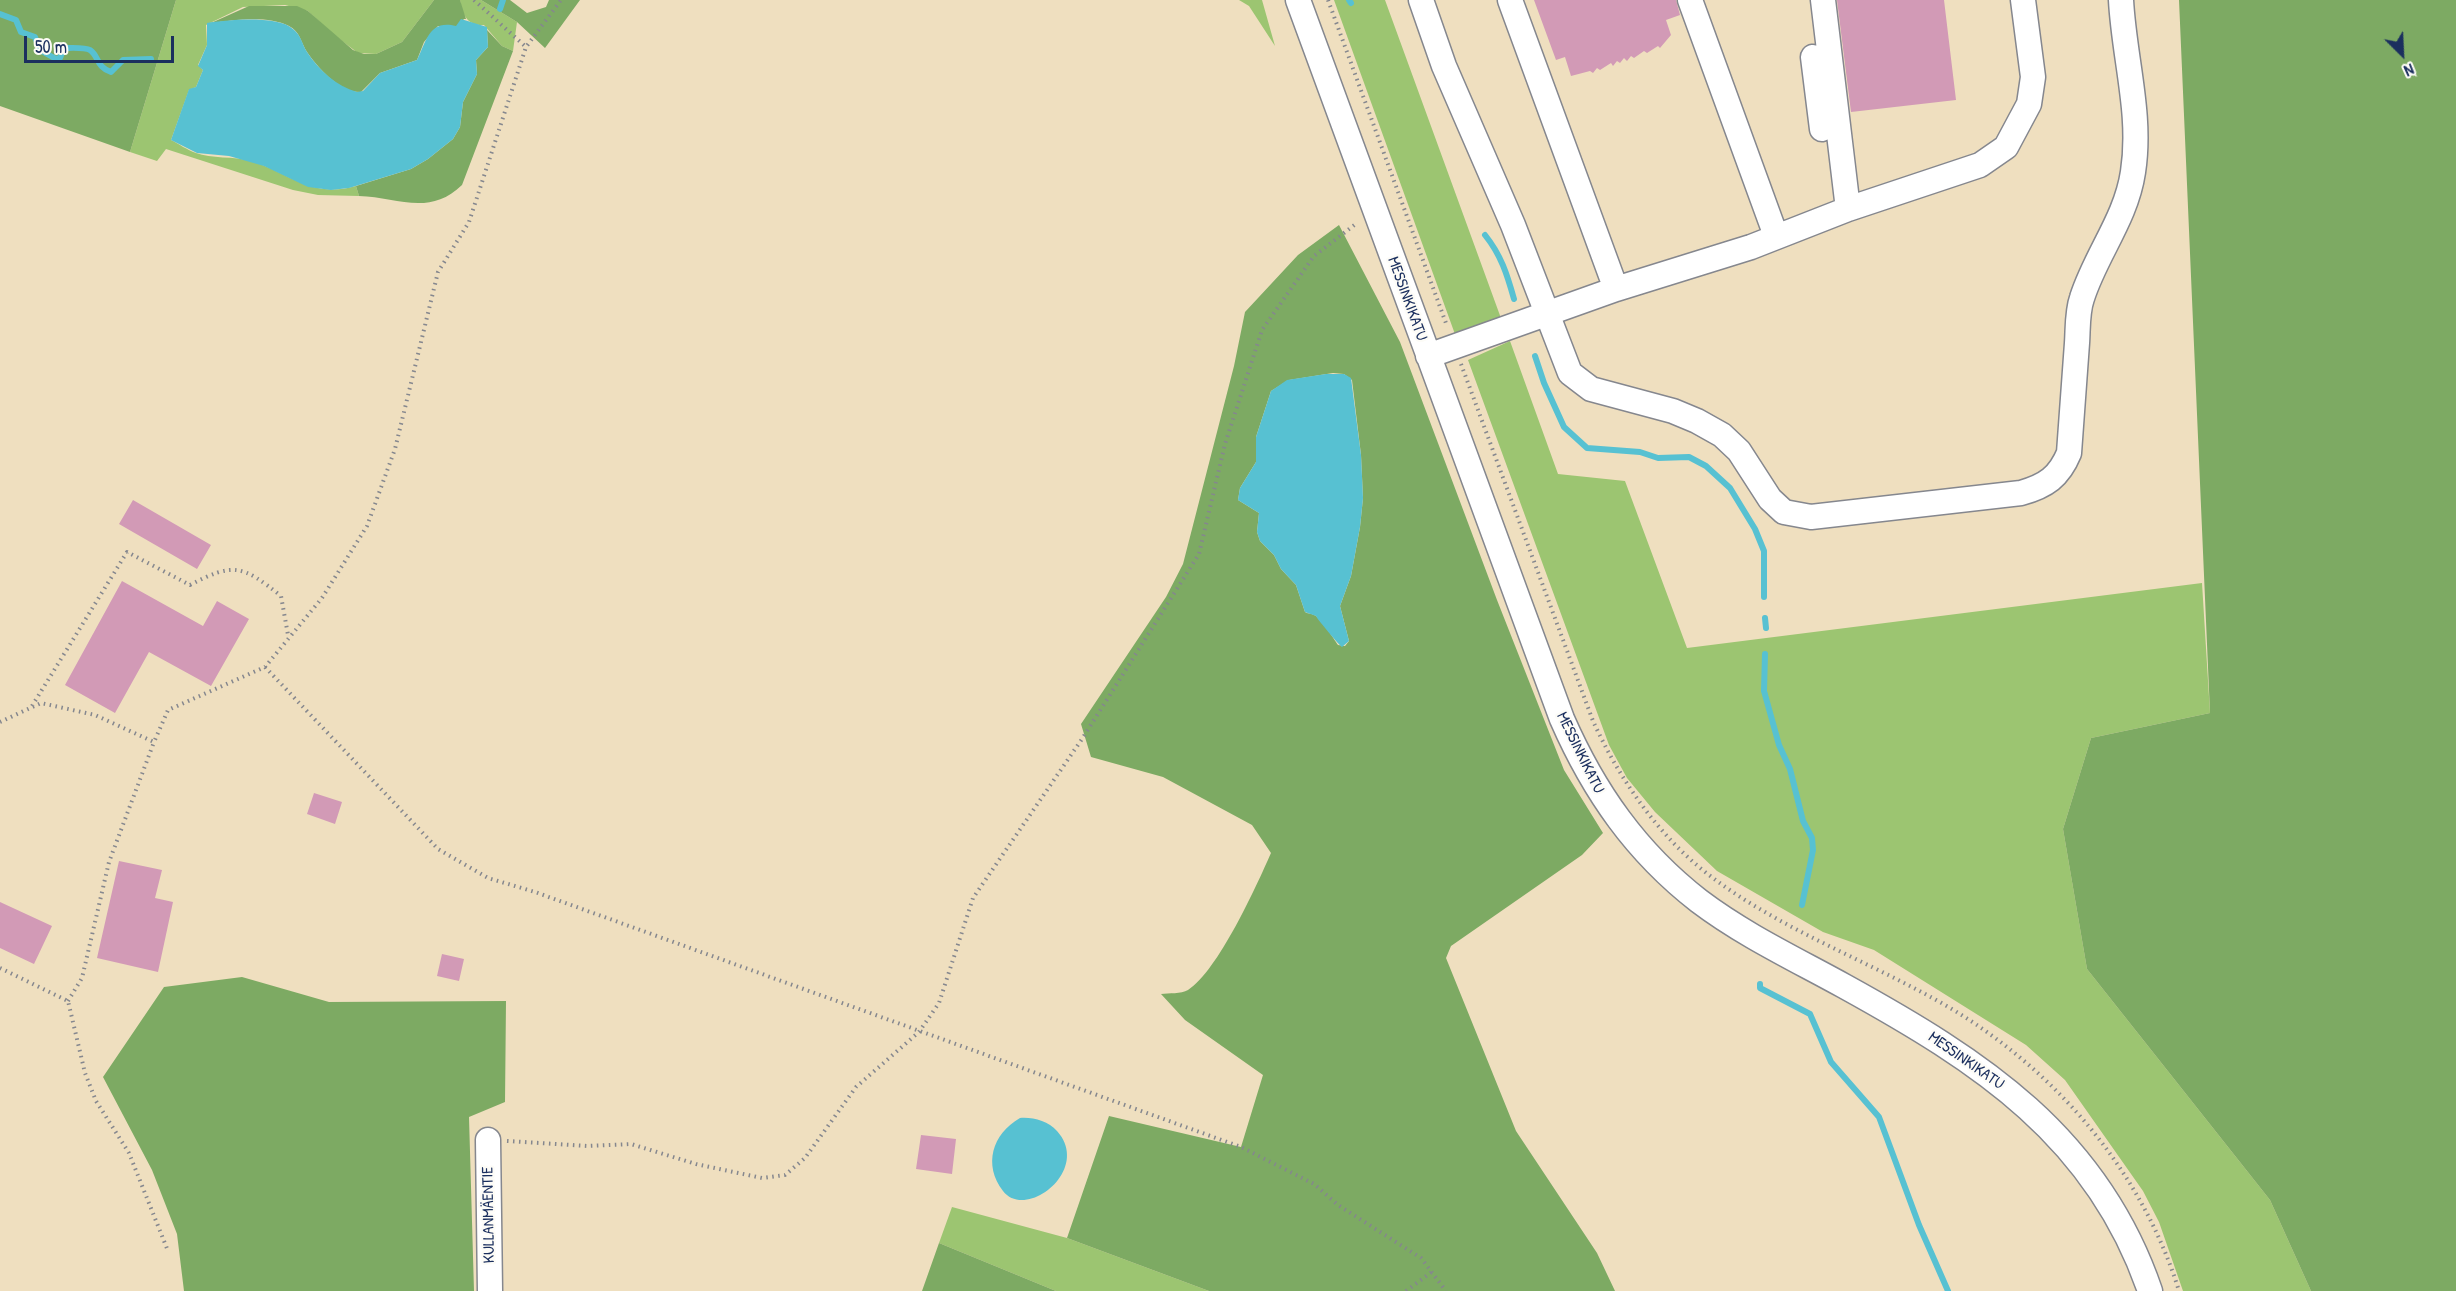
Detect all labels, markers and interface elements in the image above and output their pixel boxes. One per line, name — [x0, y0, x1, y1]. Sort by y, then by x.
scale bar — [27, 24, 177, 62]
north arrow — [2372, 24, 2432, 84]
text: 50 m — [35, 34, 67, 59]
text: N — [2401, 59, 2418, 82]
street label: MESSINKIKATU — [1383, 254, 1431, 344]
street label: MESSINKIKATU — [1552, 709, 1608, 797]
street label: MESSINKIKATU — [1924, 1028, 2008, 1094]
street label: KULLANMÄENTIE — [479, 1167, 499, 1263]

